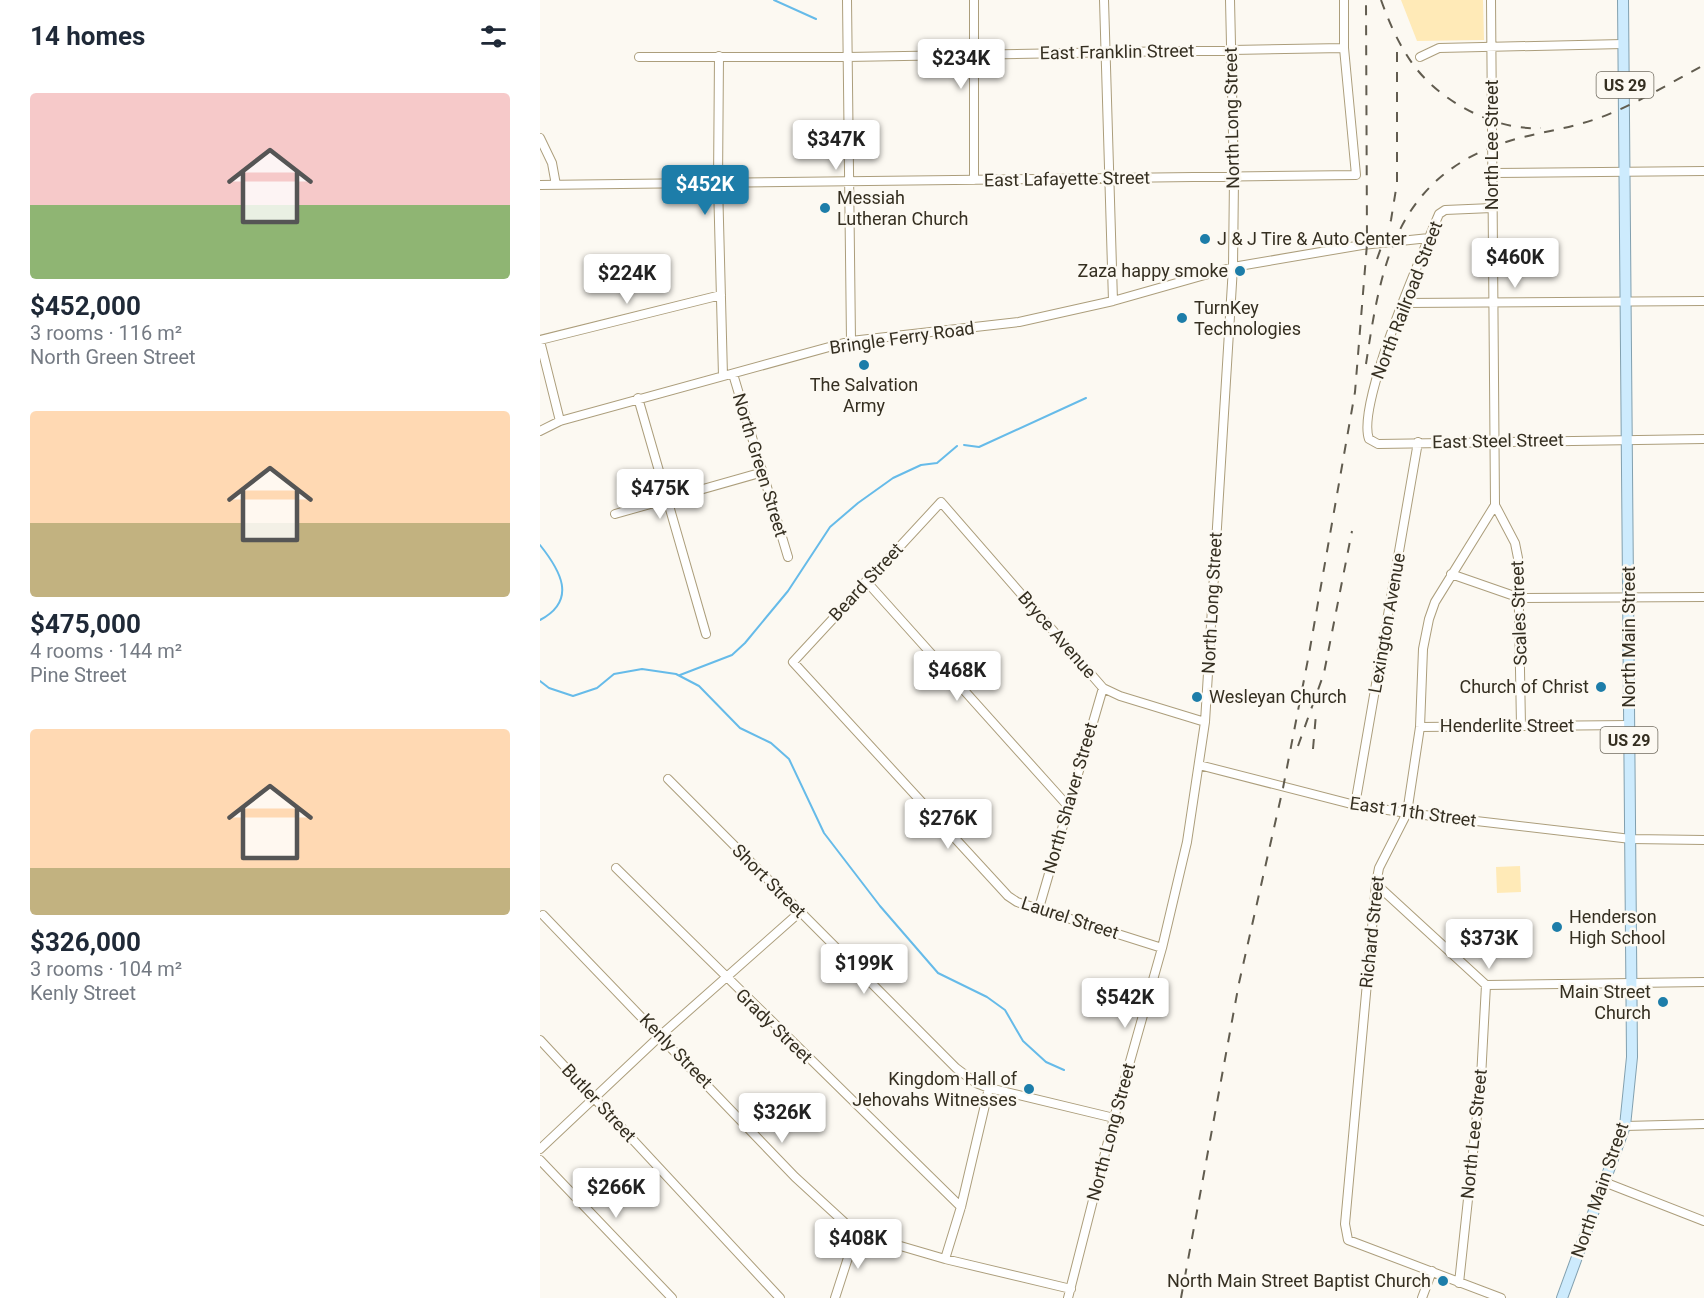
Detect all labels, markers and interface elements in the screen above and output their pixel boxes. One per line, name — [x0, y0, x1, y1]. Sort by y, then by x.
icon: filters — [477, 20, 510, 53]
text: 14 homes — [30, 21, 145, 51]
pin: $234K — [919, 39, 1003, 90]
street label: East Franklin Street — [1039, 40, 1195, 63]
text: $234K — [932, 46, 990, 70]
street label: North Long Street — [1220, 47, 1243, 189]
road number: US 29 — [1596, 72, 1654, 98]
street label: North Lee Street — [1481, 80, 1502, 210]
pin: $347K — [794, 120, 878, 171]
text: $347K — [807, 127, 865, 151]
icon: home — [216, 132, 324, 240]
pin: $452K — [663, 165, 747, 216]
street label: East Lafayette Street — [984, 167, 1150, 190]
text: $452K — [676, 172, 734, 196]
place label: Messiah Lutheran Church — [837, 187, 968, 229]
marker: Messiah Lutheran Church — [818, 201, 832, 215]
street label: North Railroad Street — [1367, 218, 1446, 382]
place label: J & J Tire & Auto Center — [1217, 228, 1407, 249]
marker: J & J Tire & Auto Center — [1198, 232, 1212, 246]
pin: $460K — [1473, 238, 1557, 289]
text: $460K — [1486, 245, 1544, 269]
pin: $224K — [585, 254, 669, 305]
place label: Zaza happy smoke — [1078, 260, 1228, 281]
text: $224K — [598, 261, 656, 285]
marker: Zaza happy smoke — [1233, 264, 1247, 278]
text: $452,000 — [30, 291, 141, 321]
place label: TurnKey Technologies — [1194, 297, 1301, 339]
marker: TurnKey Technologies — [1175, 311, 1189, 325]
street label: Bringle Ferry Road — [828, 317, 976, 358]
text: 3 rooms · 116 m² — [30, 321, 182, 345]
text: North Green Street — [30, 345, 196, 369]
marker: The Salvation Army — [857, 358, 871, 372]
place label: The Salvation Army — [810, 374, 918, 416]
street label: North Green Street — [729, 390, 792, 539]
street label: East Steel Street — [1432, 429, 1564, 452]
icon: home — [216, 450, 324, 558]
pin: $475K — [618, 469, 702, 520]
text: $475K — [631, 476, 689, 500]
street label: North Long Street — [1197, 531, 1226, 674]
street label: Beard Street — [824, 538, 907, 625]
street label: Lexington Avenue — [1364, 551, 1409, 695]
street label: Scales Street — [1506, 560, 1531, 666]
street label: North Main Street — [1618, 566, 1639, 708]
street label: Bryce Avenue — [1014, 587, 1101, 682]
text: $475,000 — [30, 609, 141, 639]
text: 4 rooms · 144 m² — [30, 639, 182, 663]
pin: $468K — [915, 651, 999, 702]
text: $468K — [928, 658, 986, 682]
text: Pine Street — [30, 663, 127, 687]
place label: Church of Christ — [1459, 676, 1589, 697]
marker: Church of Christ — [1594, 680, 1608, 694]
place label: Wesleyan Church — [1209, 686, 1347, 707]
marker: Wesleyan Church — [1190, 690, 1204, 704]
street label: Henderlite Street — [1440, 715, 1574, 736]
street label: North Shaver Street — [1038, 720, 1101, 876]
road number: US 29 — [1600, 727, 1658, 753]
icon: home — [216, 768, 324, 876]
street label: East 11th Street — [1348, 792, 1478, 831]
pin: $276K — [906, 799, 990, 850]
text: $276K — [919, 806, 977, 830]
street label: Short Street — [728, 840, 811, 922]
street label: Richard Street — [1355, 875, 1388, 989]
street label: Laurel Street — [1019, 892, 1122, 943]
place label: Henderson High School — [1569, 906, 1666, 948]
pin: $373K — [1447, 919, 1531, 970]
marker: Henderson High School — [1550, 920, 1564, 934]
text: $373K — [1460, 926, 1518, 950]
text: $326,000 — [30, 927, 141, 957]
pin: $199K — [822, 944, 906, 995]
text: $199K — [835, 951, 893, 975]
text: 3 rooms · 104 m² — [30, 957, 182, 981]
pin: $542K — [1083, 978, 1167, 1029]
text: Kenly Street — [30, 981, 136, 1005]
place label: Main Street Church — [1559, 981, 1651, 1023]
street label: Grady Street — [732, 984, 817, 1067]
text: $542K — [1096, 985, 1154, 1009]
marker: Main Street Church — [1656, 995, 1670, 1009]
street label: Kenly Street — [636, 1009, 717, 1092]
street label: Butler Street — [558, 1059, 641, 1146]
street label: North Long Street — [1082, 1061, 1139, 1203]
place label: Kingdom Hall of Jehovahs Witnesses — [852, 1068, 1018, 1110]
street label: North Lee Street — [1456, 1068, 1491, 1200]
marker: Kingdom Hall of Jehovahs Witnesses — [1022, 1082, 1036, 1096]
pin: $326K — [740, 1093, 824, 1144]
text: $326K — [753, 1100, 811, 1124]
street label: North Main Street — [1567, 1119, 1633, 1260]
pin: $266K — [574, 1168, 658, 1219]
text: $266K — [587, 1175, 645, 1199]
pin: $408K — [816, 1219, 900, 1270]
text: $408K — [829, 1226, 887, 1250]
place label: North Main Street Baptist Church — [1167, 1270, 1431, 1291]
marker: North Main Street Baptist Church — [1436, 1274, 1450, 1288]

